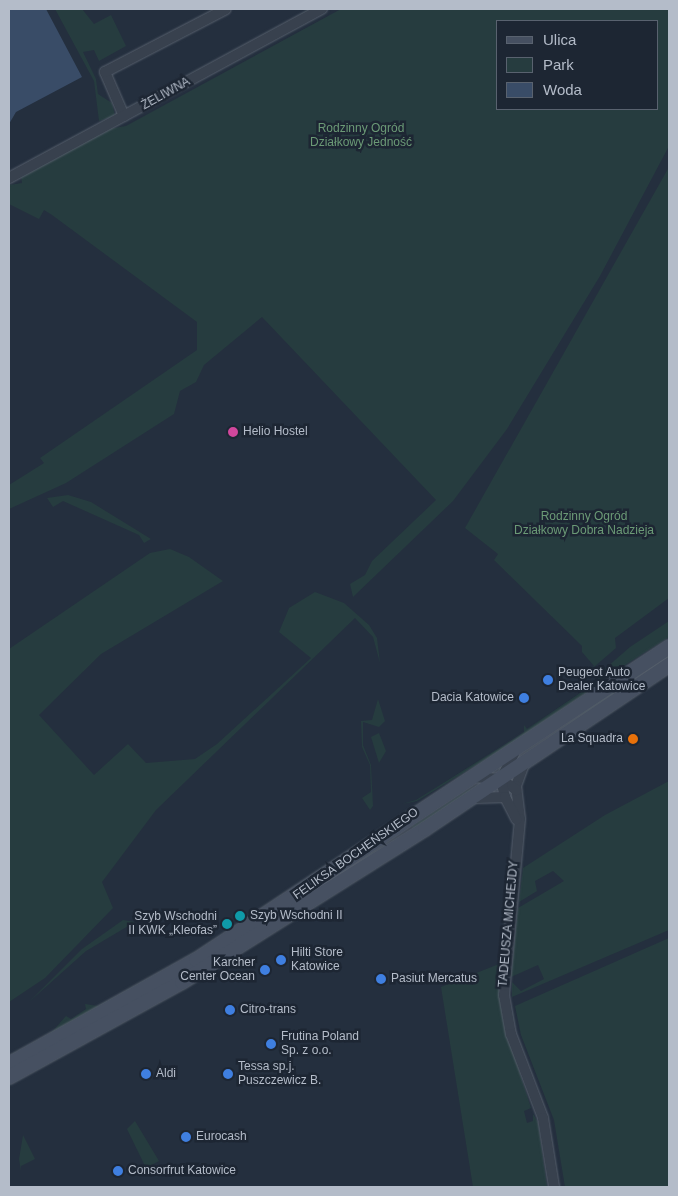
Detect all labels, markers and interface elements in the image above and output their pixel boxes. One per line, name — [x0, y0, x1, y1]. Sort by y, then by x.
legend — [496, 20, 658, 110]
text: Ulica — [543, 31, 576, 48]
text: Park — [543, 56, 574, 73]
street label: ŻELIWNA — [139, 75, 193, 113]
text: Woda — [543, 81, 582, 98]
park label: Rodzinny Ogród Działkowy Jedność — [310, 122, 412, 150]
place label: Helio Hostel — [243, 425, 308, 439]
marker: Helio Hostel — [227, 426, 239, 438]
park label: Rodzinny Ogród Działkowy Dobra Nadzieja — [514, 510, 654, 538]
place label: Peugeot Auto Dealer Katowice — [558, 666, 645, 694]
marker: Peugeot Auto Dealer Katowice — [542, 674, 554, 686]
place label: Dacia Katowice — [431, 691, 514, 705]
marker: Dacia Katowice — [518, 692, 530, 704]
place label: La Squadra — [561, 732, 623, 746]
marker: La Squadra — [627, 733, 639, 745]
street label: FELIKSA BOCHEŃSKIEGO — [290, 805, 422, 903]
street label: TADEUSZA MICHEJDY — [496, 860, 522, 988]
place label: Szyb Wschodni II — [250, 909, 343, 923]
place label: Szyb Wschodni II KWK „Kleofas” — [128, 910, 217, 938]
marker: Szyb Wschodni II — [234, 910, 246, 922]
marker: Szyb Wschodni II KWK „Kleofas” — [221, 918, 233, 930]
place label: Hilti Store Katowice — [291, 946, 343, 974]
marker: Hilti Store Katowice — [275, 954, 287, 966]
place label: Karcher Center Ocean — [180, 956, 255, 984]
marker: Karcher Center Ocean — [259, 964, 271, 976]
place label: Pasiut Mercatus — [391, 972, 477, 986]
marker: Pasiut Mercatus — [375, 973, 387, 985]
place label: Citro-trans — [240, 1003, 296, 1017]
marker: Citro-trans — [224, 1004, 236, 1016]
place label: Frutina Poland Sp. z o.o. — [281, 1030, 359, 1058]
marker: Frutina Poland Sp. z o.o. — [265, 1038, 277, 1050]
place label: Tessa sp.j. Puszczewicz B. — [238, 1060, 321, 1088]
place label: Aldi — [156, 1067, 176, 1081]
marker: Aldi — [140, 1068, 152, 1080]
marker: Tessa sp.j. Puszczewicz B. — [222, 1068, 234, 1080]
place label: Eurocash — [196, 1130, 247, 1144]
marker: Eurocash — [180, 1131, 192, 1143]
place label: Consorfrut Katowice — [128, 1164, 236, 1178]
marker: Consorfrut Katowice — [112, 1165, 124, 1177]

